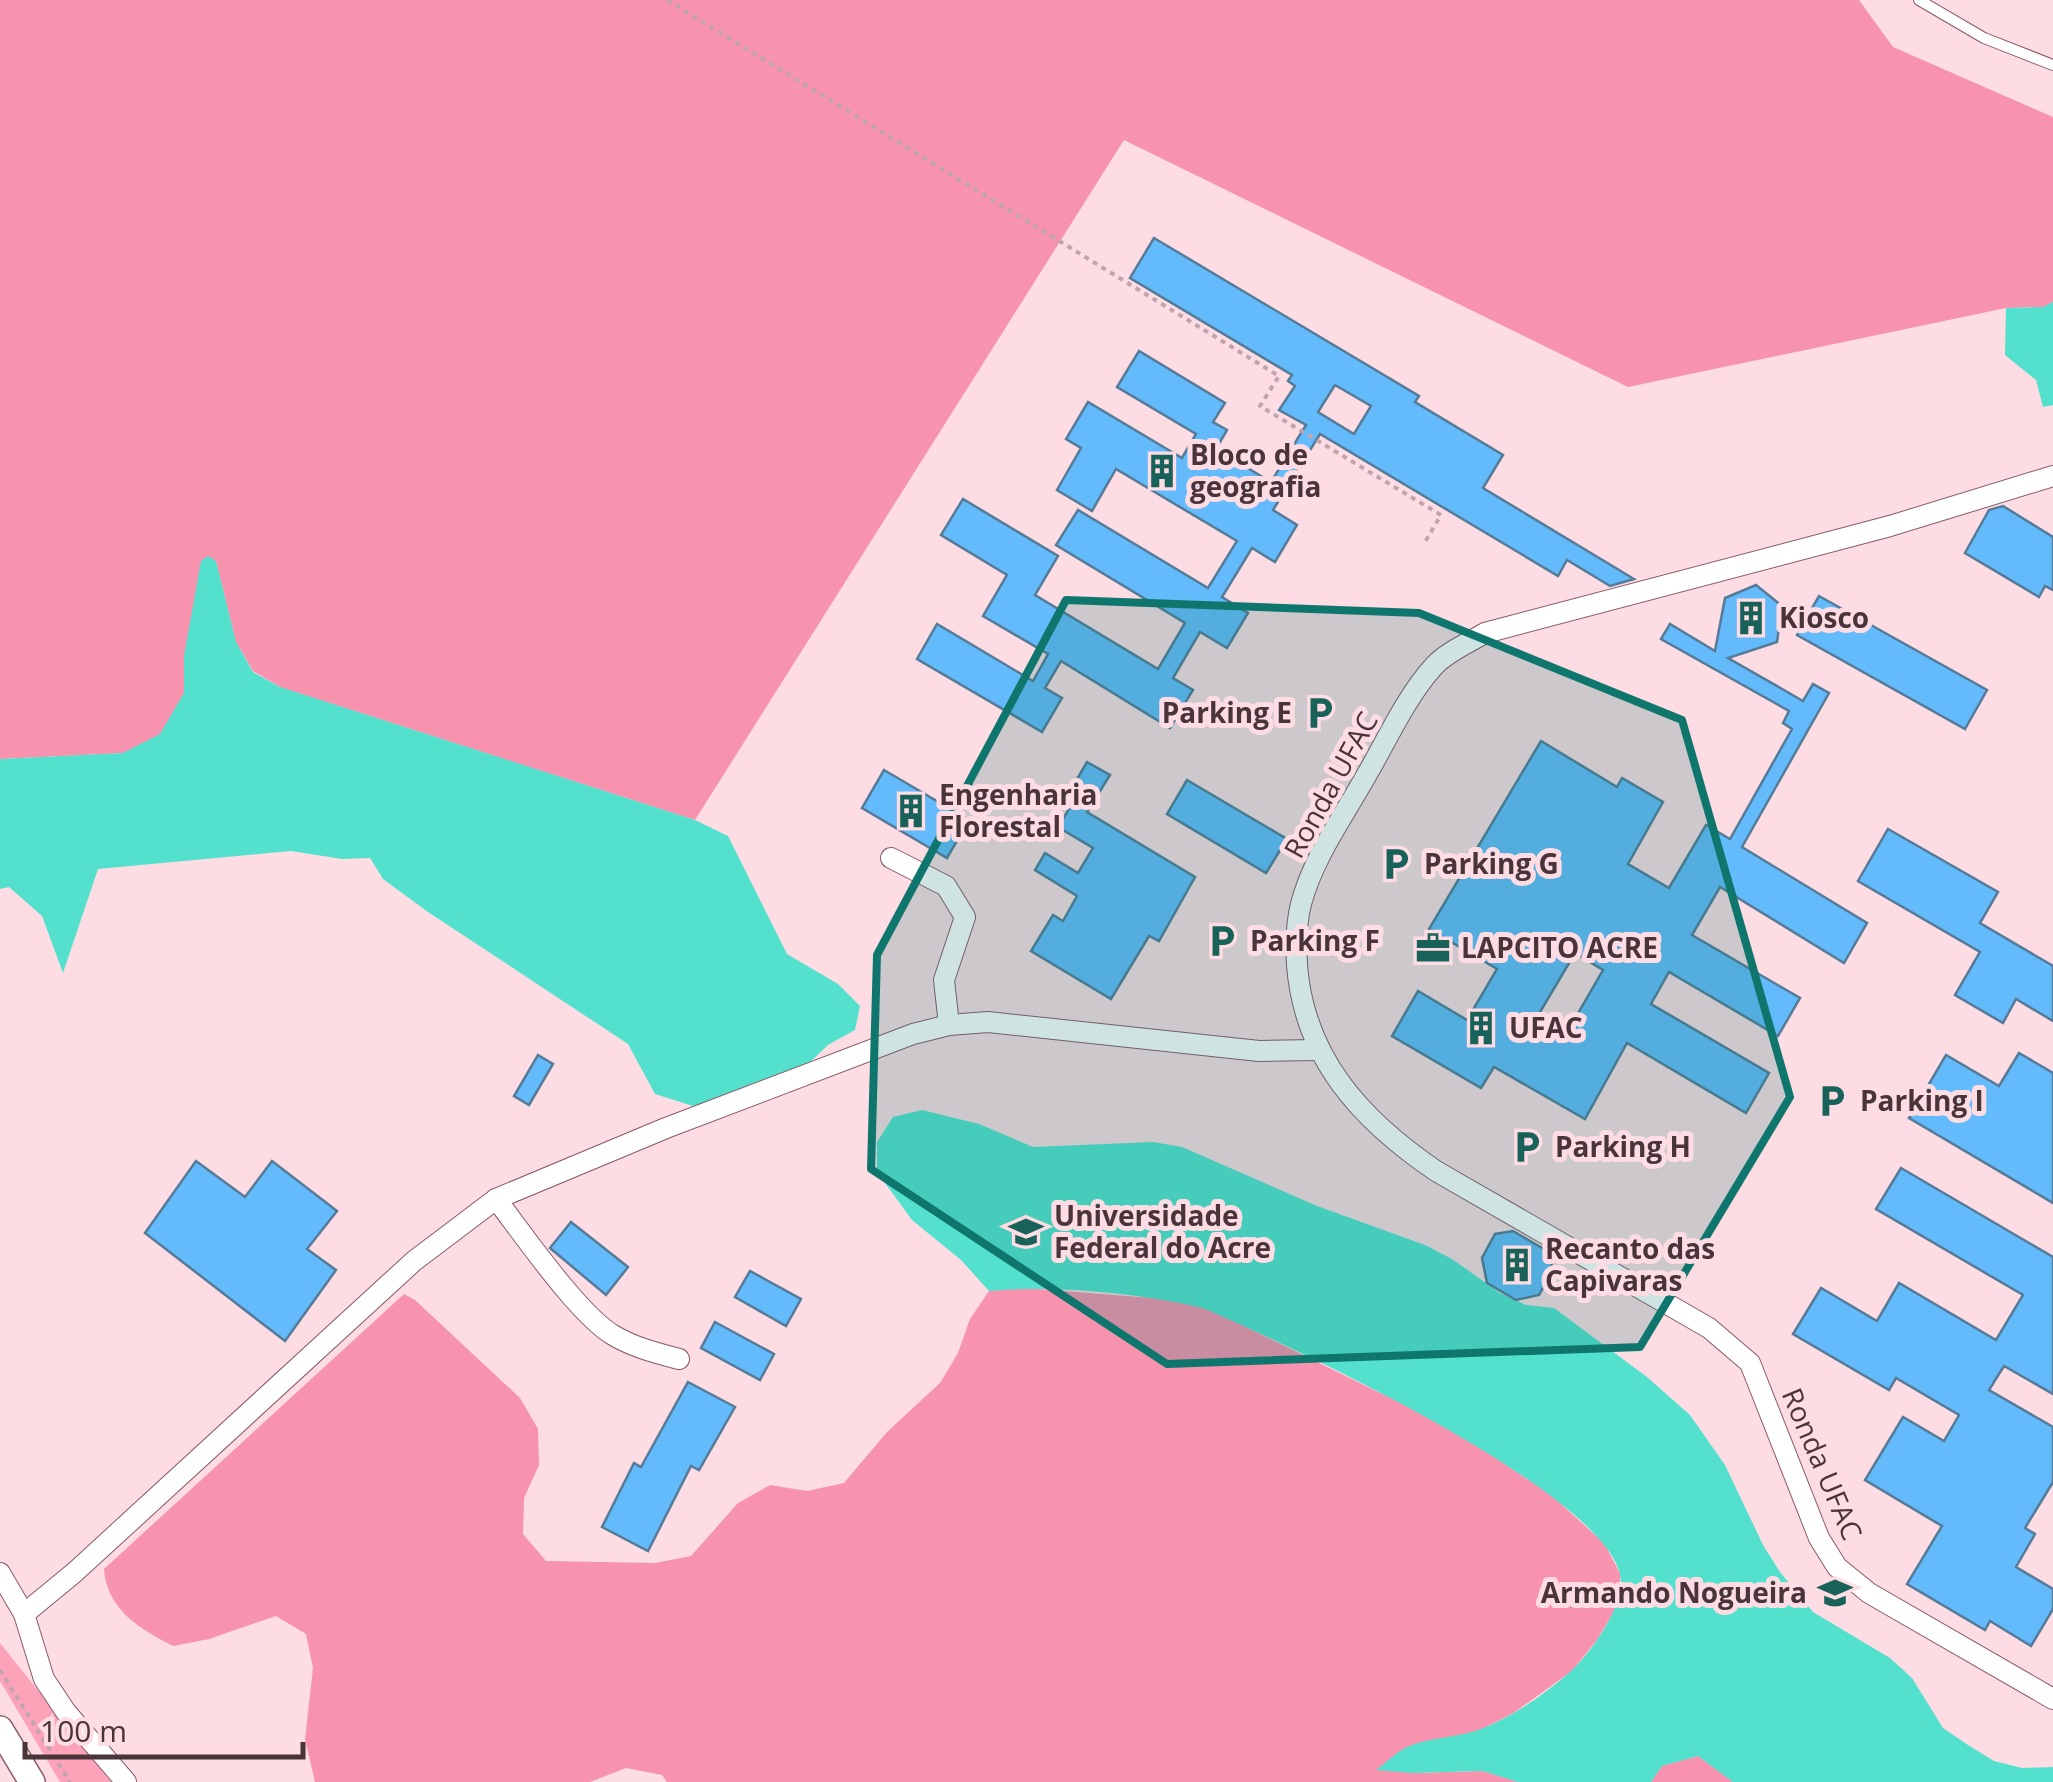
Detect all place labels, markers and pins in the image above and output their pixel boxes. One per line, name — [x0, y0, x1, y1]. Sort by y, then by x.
place label: Bloco de geografia — [1190, 435, 1321, 505]
building icon: Bloco de geografia — [1143, 452, 1181, 490]
place label: Kiosco — [1779, 598, 1869, 636]
building icon: Kiosco — [1732, 599, 1770, 637]
place label: Parking E — [1162, 693, 1292, 731]
parking icon: Parking E — [1301, 694, 1339, 732]
place label: Engenharia Florestal — [939, 775, 1097, 845]
building icon: Engenharia Florestal — [892, 792, 930, 830]
place label: Parking G — [1424, 844, 1559, 882]
parking icon: Parking G — [1377, 845, 1415, 883]
place label: Parking F — [1250, 921, 1380, 959]
parking icon: Parking F — [1203, 922, 1241, 960]
place label: LAPCITO ACRE — [1461, 928, 1658, 966]
office icon: LAPCITO ACRE — [1414, 929, 1452, 967]
place label: UFAC — [1509, 1008, 1583, 1046]
building icon: UFAC — [1462, 1009, 1500, 1047]
place label: Parking I — [1860, 1081, 1984, 1119]
parking icon: Parking I — [1813, 1082, 1851, 1120]
place label: Parking H — [1555, 1127, 1691, 1165]
parking icon: Parking H — [1508, 1128, 1546, 1166]
place label: Universidade Federal do Acre — [1054, 1196, 1271, 1266]
school or university icon: Universidade Federal do Acre — [1007, 1213, 1045, 1251]
place label: Recanto das Capivaras — [1545, 1229, 1715, 1299]
building icon: Recanto das Capivaras — [1498, 1246, 1536, 1284]
place label: Armando Nogueira — [1541, 1573, 1807, 1611]
school or university icon: Armando Nogueira — [1816, 1574, 1854, 1612]

